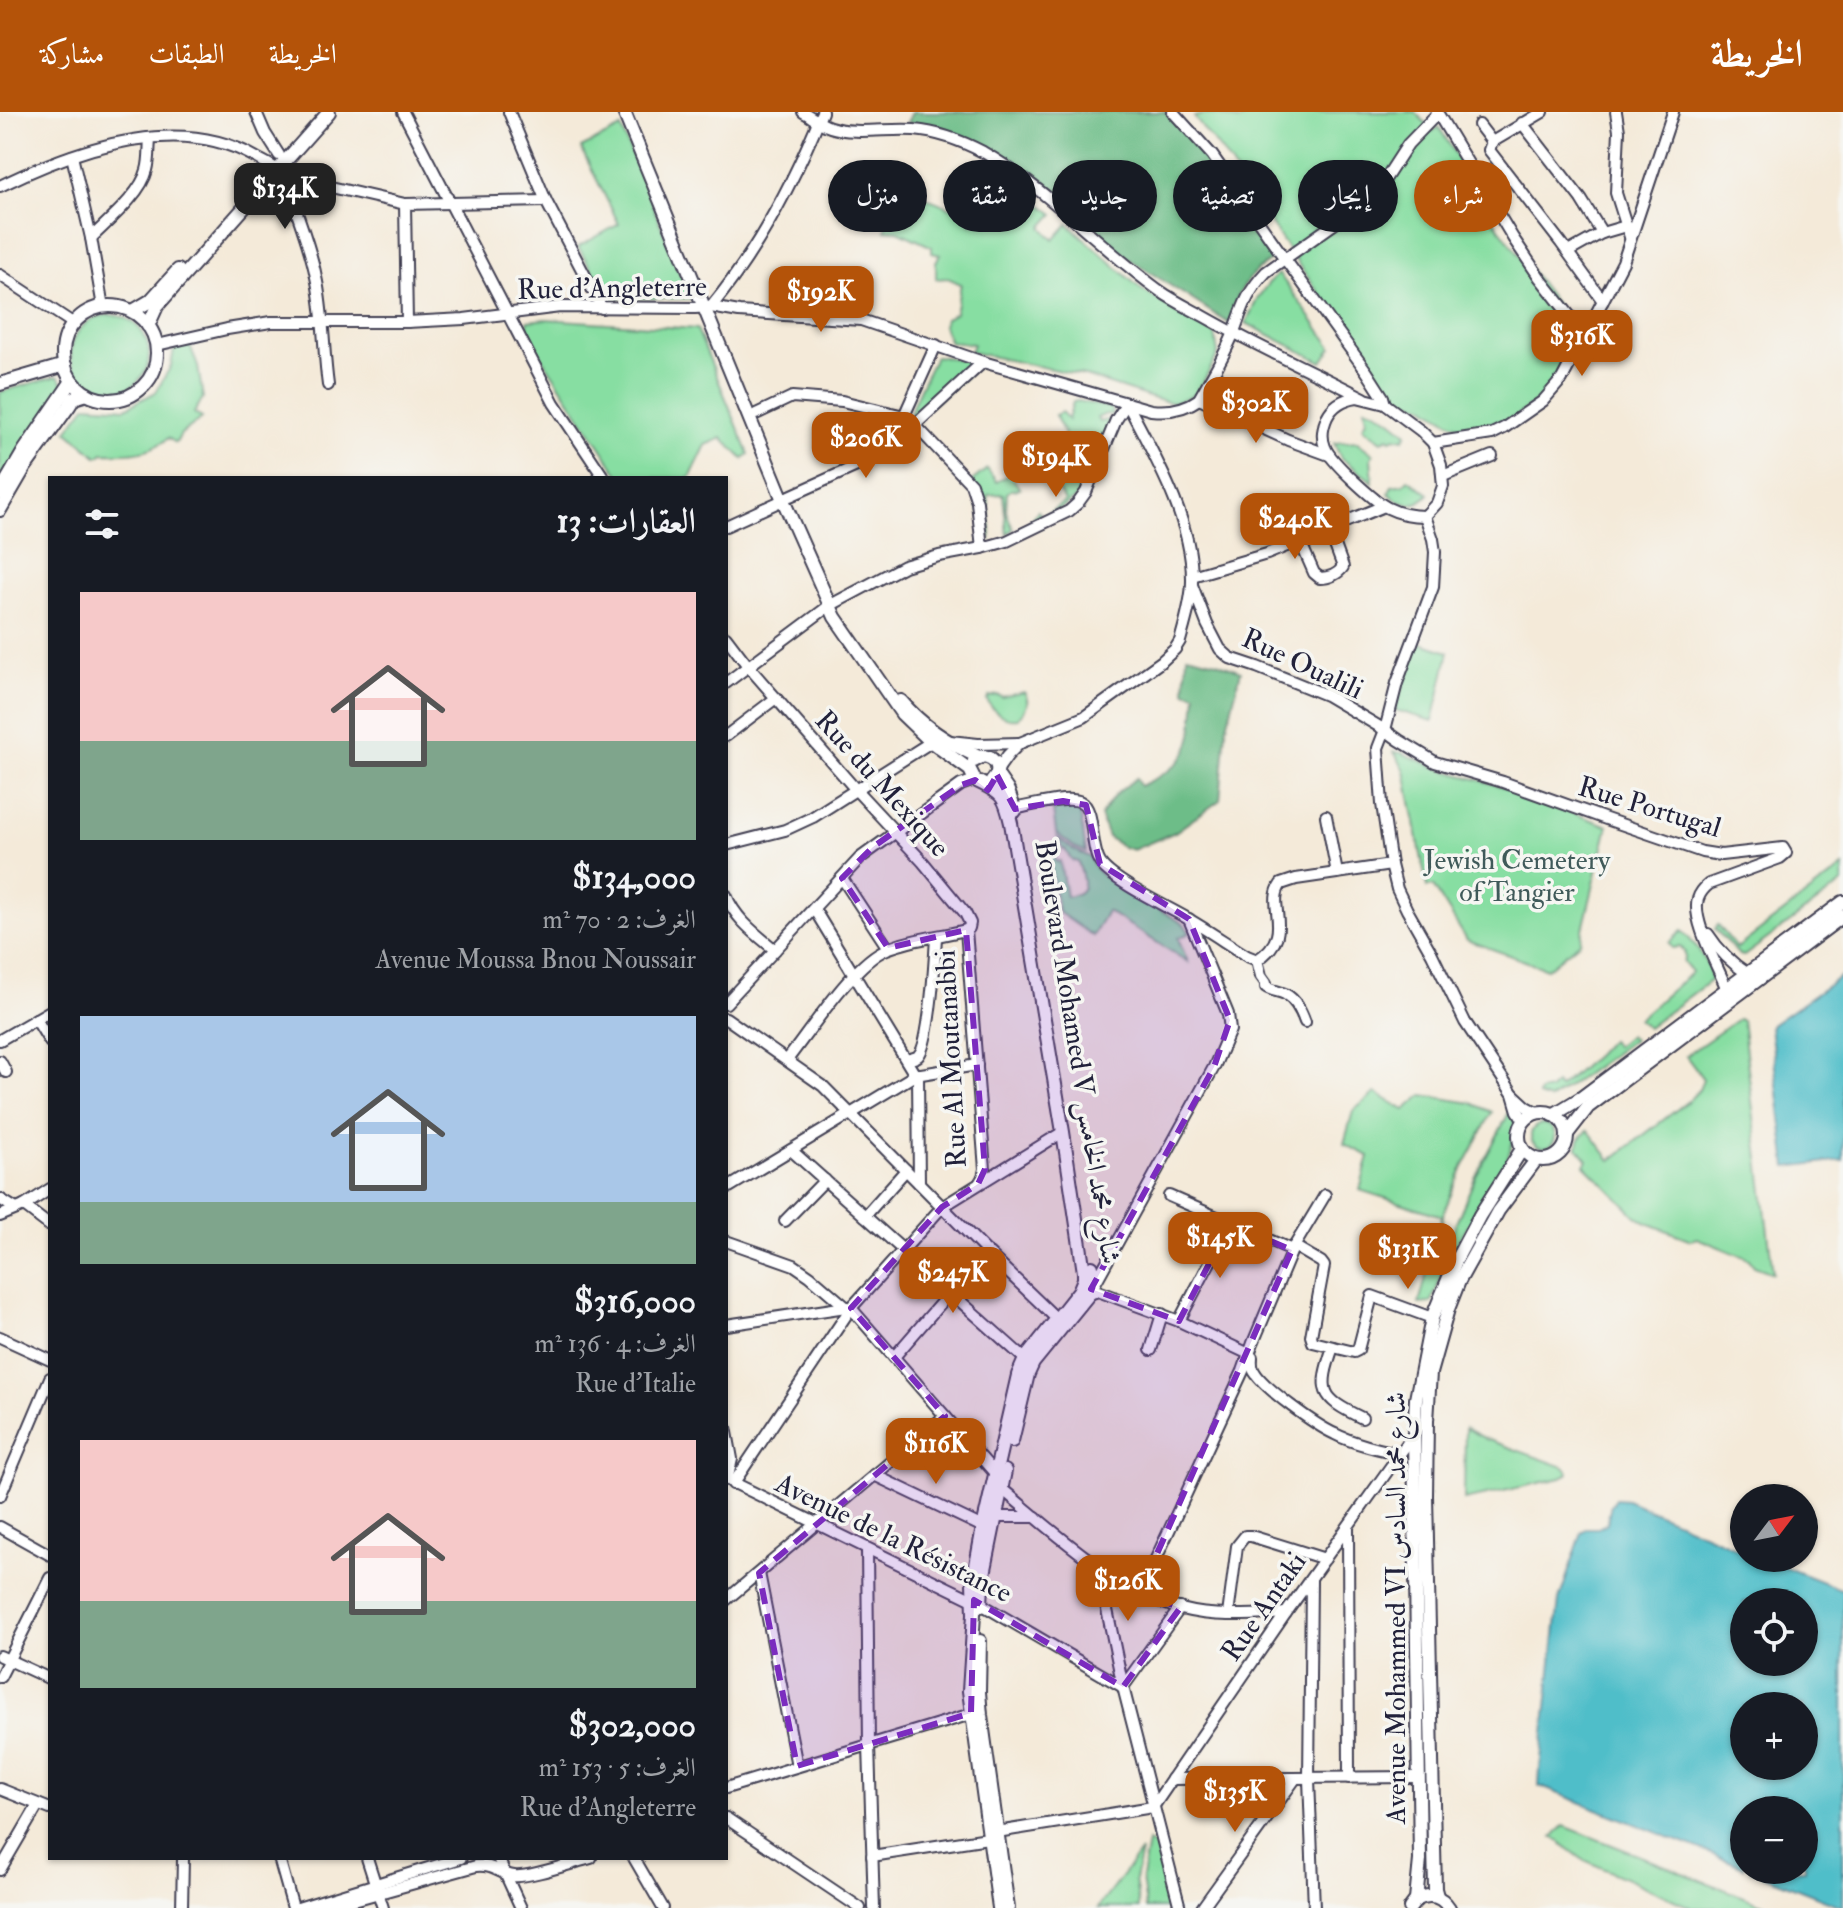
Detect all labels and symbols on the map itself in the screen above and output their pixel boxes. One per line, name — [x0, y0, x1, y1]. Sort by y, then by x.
pin: $134K — [229, 163, 341, 231]
pin: $192K — [765, 266, 877, 334]
street label: Rue d'Angleterre — [517, 269, 707, 308]
pin: $316K — [1526, 310, 1638, 378]
pin: $302K — [1200, 377, 1312, 445]
pin: $206K — [810, 412, 922, 480]
pin: $194K — [1000, 431, 1112, 499]
pin: $240K — [1239, 493, 1351, 561]
street label: Rue Oualili — [1236, 621, 1369, 708]
street label: Rue du Mexique — [807, 704, 957, 865]
street label: Rue Portugal — [1574, 769, 1725, 846]
street label: Boulevard Mohamed V شارع محمد الخامس — [1022, 838, 1128, 1267]
park label: Jewish Cemetery of Tangier — [1423, 843, 1611, 910]
street label: Rue Al Moutanabbi — [928, 949, 975, 1169]
pin: $145K — [1164, 1212, 1276, 1280]
pin: $131K — [1352, 1223, 1464, 1291]
pin: $247K — [897, 1247, 1009, 1315]
street label: Avenue Mohammed VI شارع محمد السادس — [1379, 1392, 1419, 1825]
pin: $116K — [880, 1418, 992, 1486]
street label: Avenue de la Résistance — [768, 1465, 1018, 1611]
north arrow — [1730, 1484, 1818, 1572]
street label: Rue Antaki — [1214, 1545, 1315, 1668]
pin: $126K — [1072, 1555, 1184, 1623]
pin: $135K — [1179, 1766, 1291, 1834]

